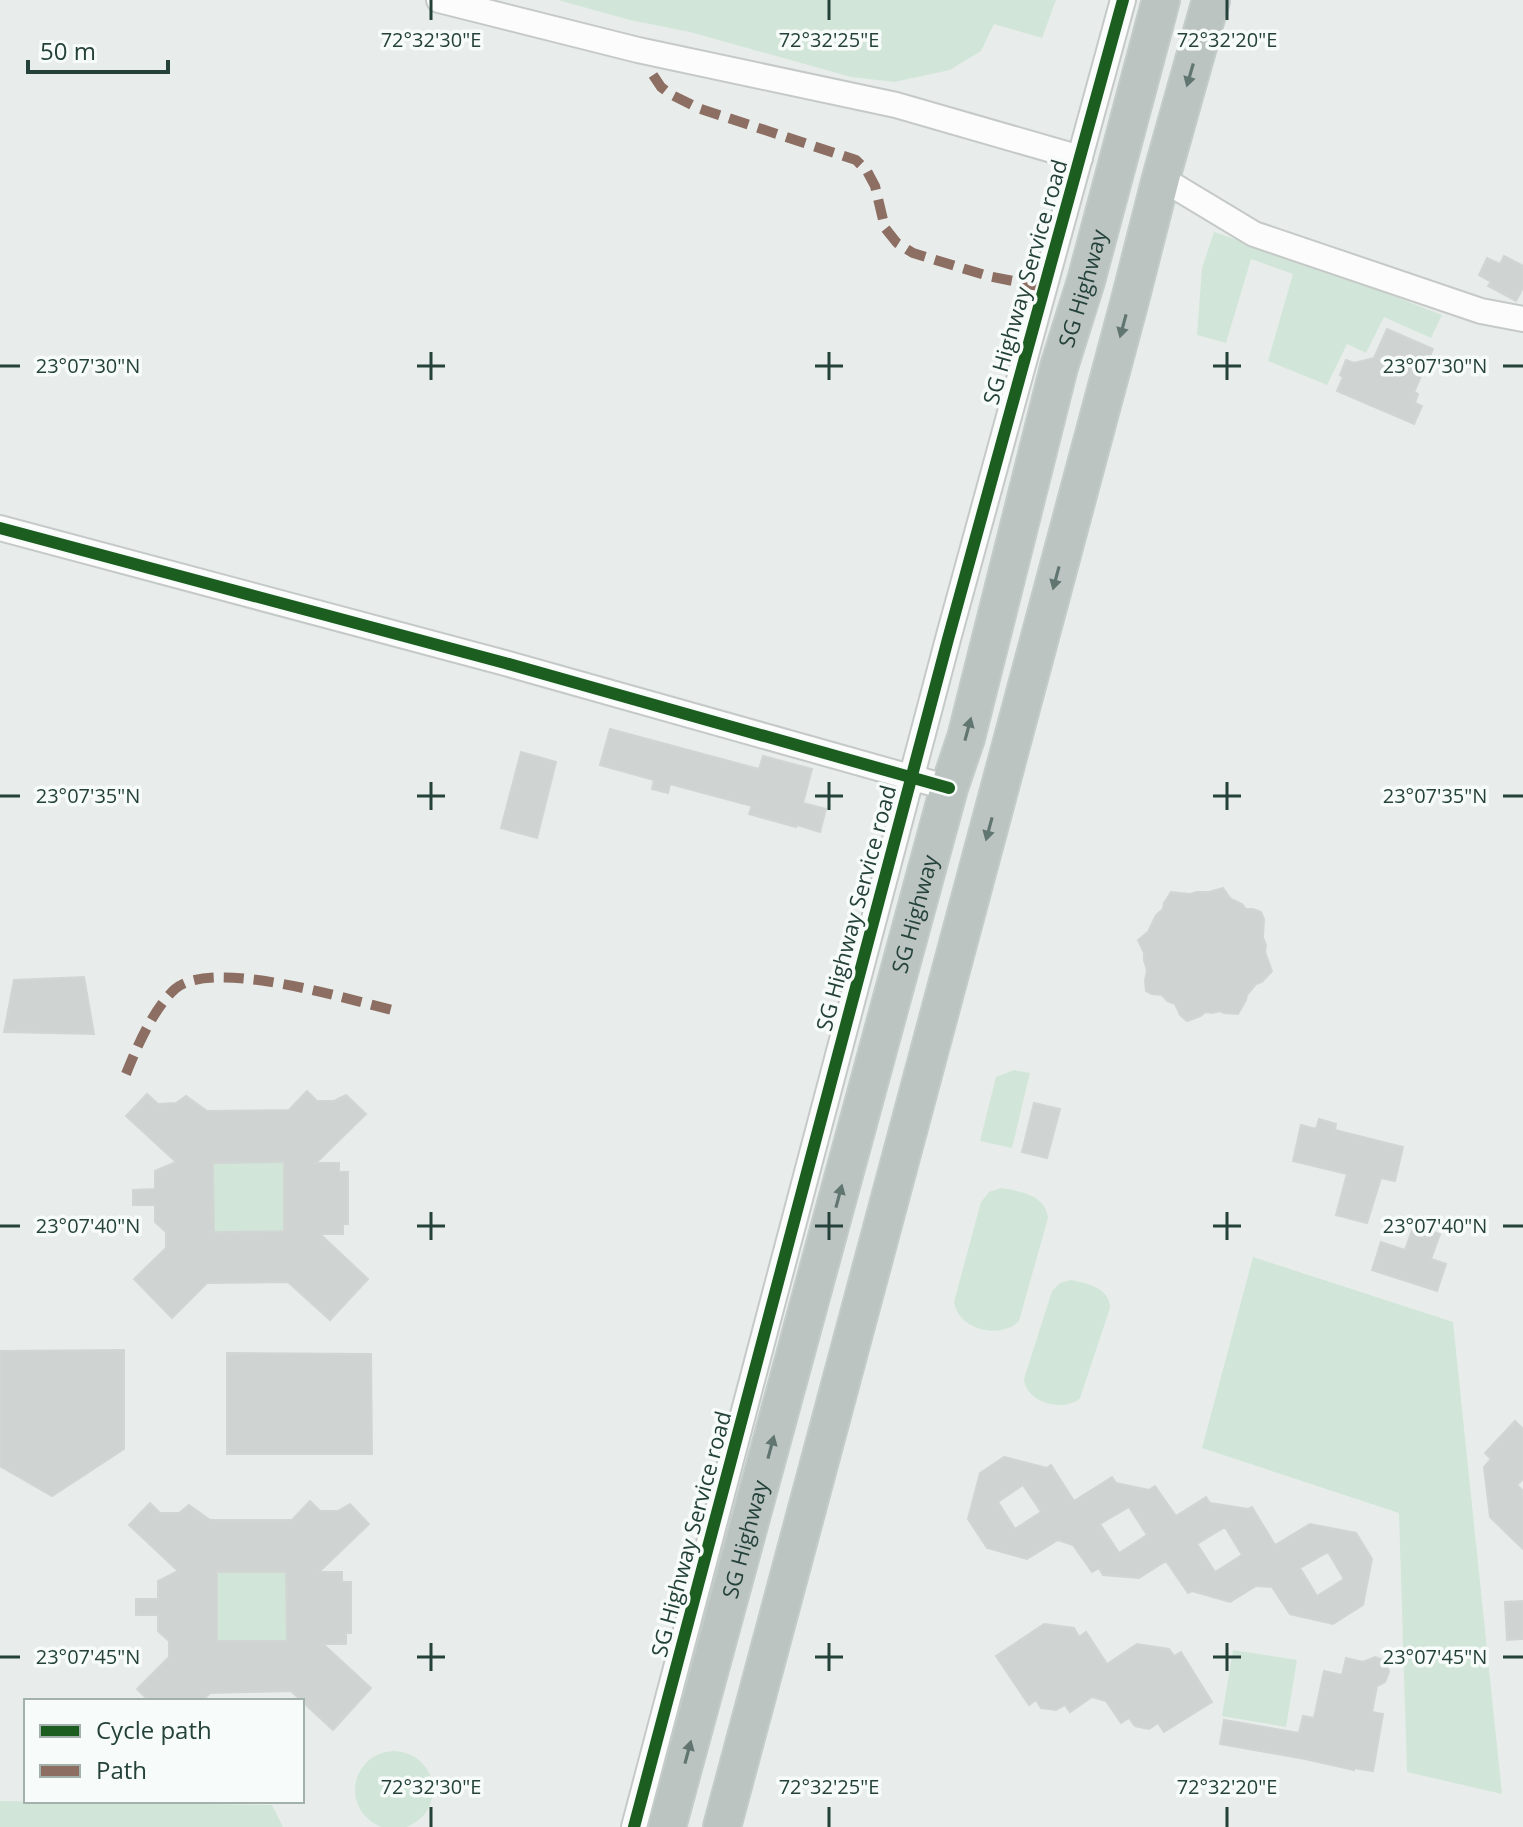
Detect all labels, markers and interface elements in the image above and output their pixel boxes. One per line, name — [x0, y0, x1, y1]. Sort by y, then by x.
scale bar — [28, 24, 168, 74]
text: 72°32'30"E — [381, 26, 481, 53]
text: 72°32'25"E — [779, 26, 879, 53]
text: 72°32'20"E — [1177, 26, 1277, 53]
text: 50 m — [40, 34, 96, 67]
one-way arrow — [1183, 64, 1196, 88]
street label: SG Highway Service road — [975, 156, 1073, 408]
street label: SG Highway — [1050, 225, 1113, 351]
one-way arrow — [1116, 315, 1129, 339]
text: 23°07'30"N — [36, 352, 140, 379]
text: 23°07'30"N — [1383, 352, 1487, 379]
one-way arrow — [1049, 566, 1062, 590]
one-way arrow — [962, 717, 974, 742]
street label: SG Highway Service road — [808, 781, 902, 1034]
text: 23°07'35"N — [36, 782, 140, 809]
text: 23°07'35"N — [1383, 782, 1487, 809]
one-way arrow — [982, 817, 995, 841]
street label: SG Highway — [883, 850, 944, 976]
one-way arrow — [834, 1183, 846, 1208]
text: 23°07'40"N — [36, 1212, 140, 1239]
text: 23°07'40"N — [1383, 1212, 1487, 1239]
street label: SG Highway Service road — [643, 1407, 737, 1660]
one-way arrow — [765, 1434, 778, 1458]
street label: SG Highway — [714, 1476, 775, 1602]
text: 23°07'45"N — [36, 1643, 140, 1670]
text: 23°07'45"N — [1383, 1643, 1487, 1670]
legend — [24, 1699, 304, 1803]
text: Cycle path — [96, 1713, 212, 1746]
one-way arrow — [682, 1739, 695, 1763]
text: Path — [96, 1753, 147, 1786]
text: 72°32'30"E — [381, 1773, 481, 1800]
text: 72°32'25"E — [779, 1773, 879, 1800]
text: 72°32'20"E — [1177, 1773, 1277, 1800]

